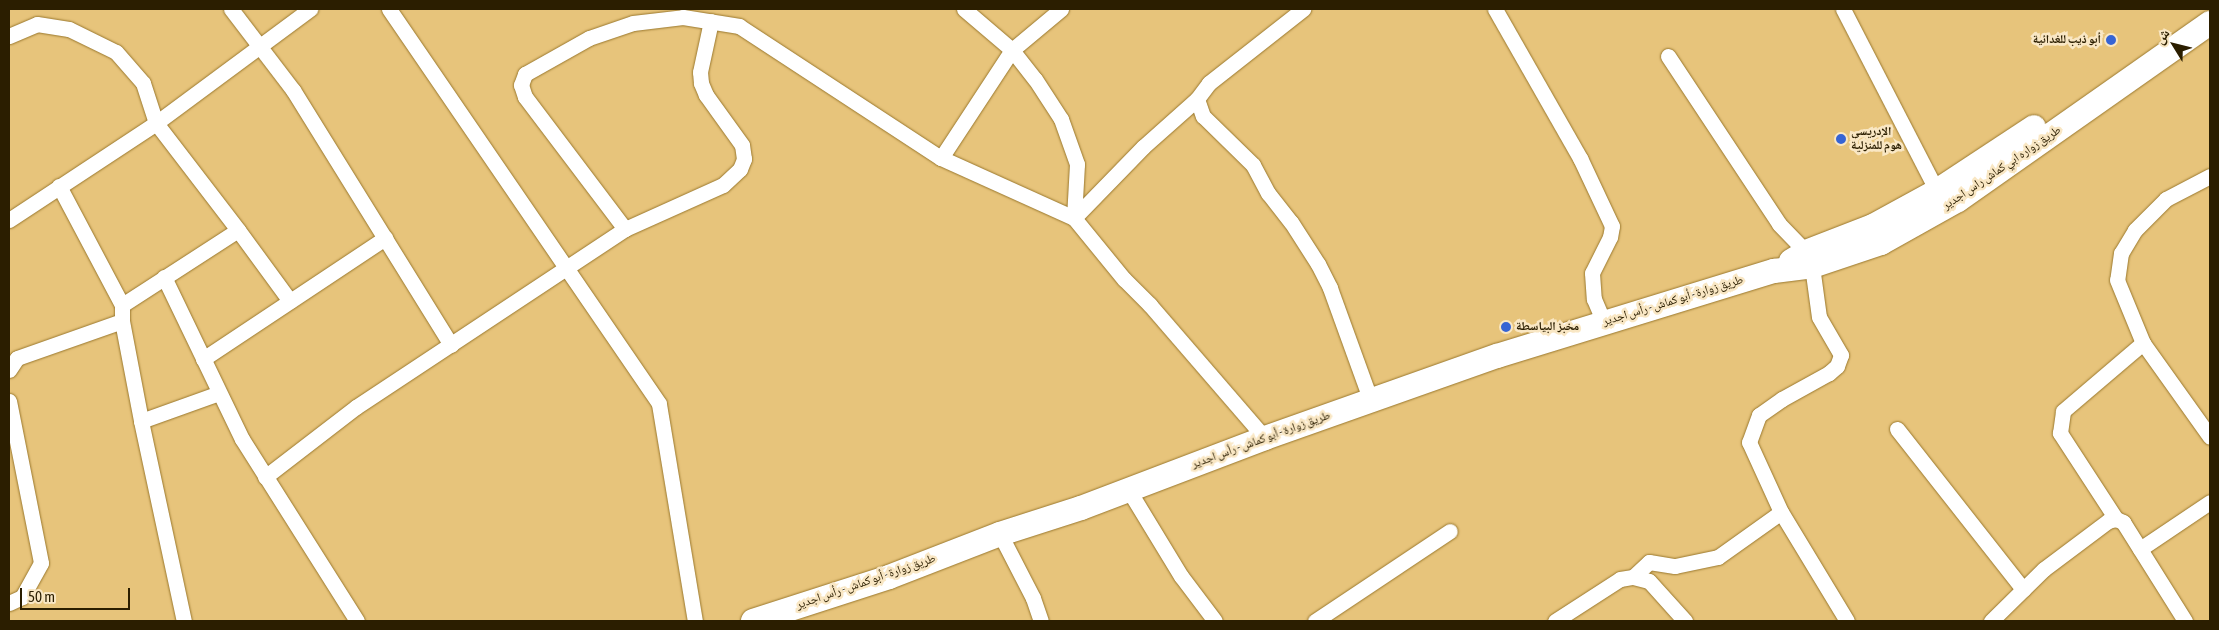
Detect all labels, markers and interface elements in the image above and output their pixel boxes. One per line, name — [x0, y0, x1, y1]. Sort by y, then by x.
north arrow — [2149, 20, 2199, 70]
text: ش — [2151, 25, 2173, 47]
place label: أبو ذيب للغدائية — [2033, 33, 2101, 47]
marker: أبو ذيب للغدائية — [2105, 34, 2117, 46]
street label: طريق زواره ابي كماش راس اجدير — [1940, 123, 2064, 213]
place label: الإدريسي هوم للمنزلية — [1851, 125, 1902, 153]
marker: الإدريسي هوم للمنزلية — [1835, 133, 1847, 145]
street label: طريق زوارة - أبو كماش - رأس اجدير — [1601, 273, 1745, 329]
place label: مخبز البياسطة — [1516, 320, 1579, 334]
marker: مخبز البياسطة — [1500, 321, 1512, 333]
street label: طريق زوارة - أبو كماش - رأس اجدير — [1190, 408, 1332, 472]
street label: طريق زوارة - أبو كماش - رأس اجدير — [794, 551, 938, 613]
scale bar — [22, 578, 132, 610]
text: 50 m — [28, 588, 55, 605]

